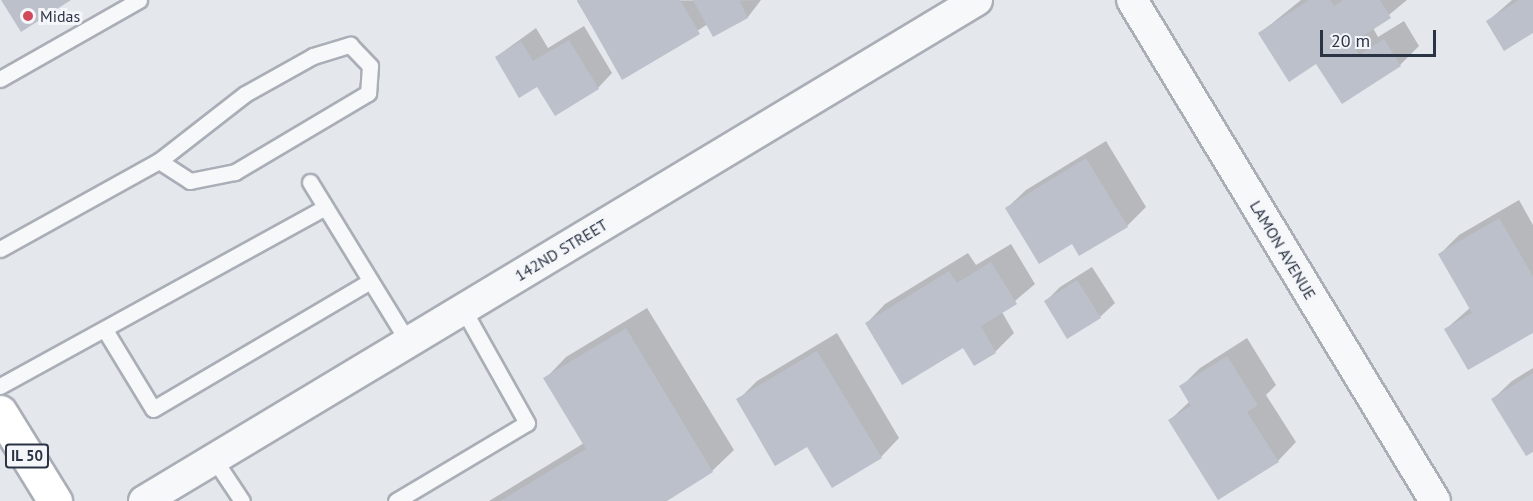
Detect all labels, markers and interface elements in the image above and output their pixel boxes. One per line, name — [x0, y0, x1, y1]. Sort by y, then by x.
place label: Midas — [40, 6, 80, 26]
marker: Midas — [21, 9, 35, 23]
scale bar — [1323, 18, 1438, 56]
text: 20 m — [1331, 29, 1370, 52]
street label: LAMON AVENUE — [1246, 197, 1320, 303]
street label: 142ND STREET — [511, 215, 611, 285]
road number: IL 50 — [4, 444, 50, 468]

